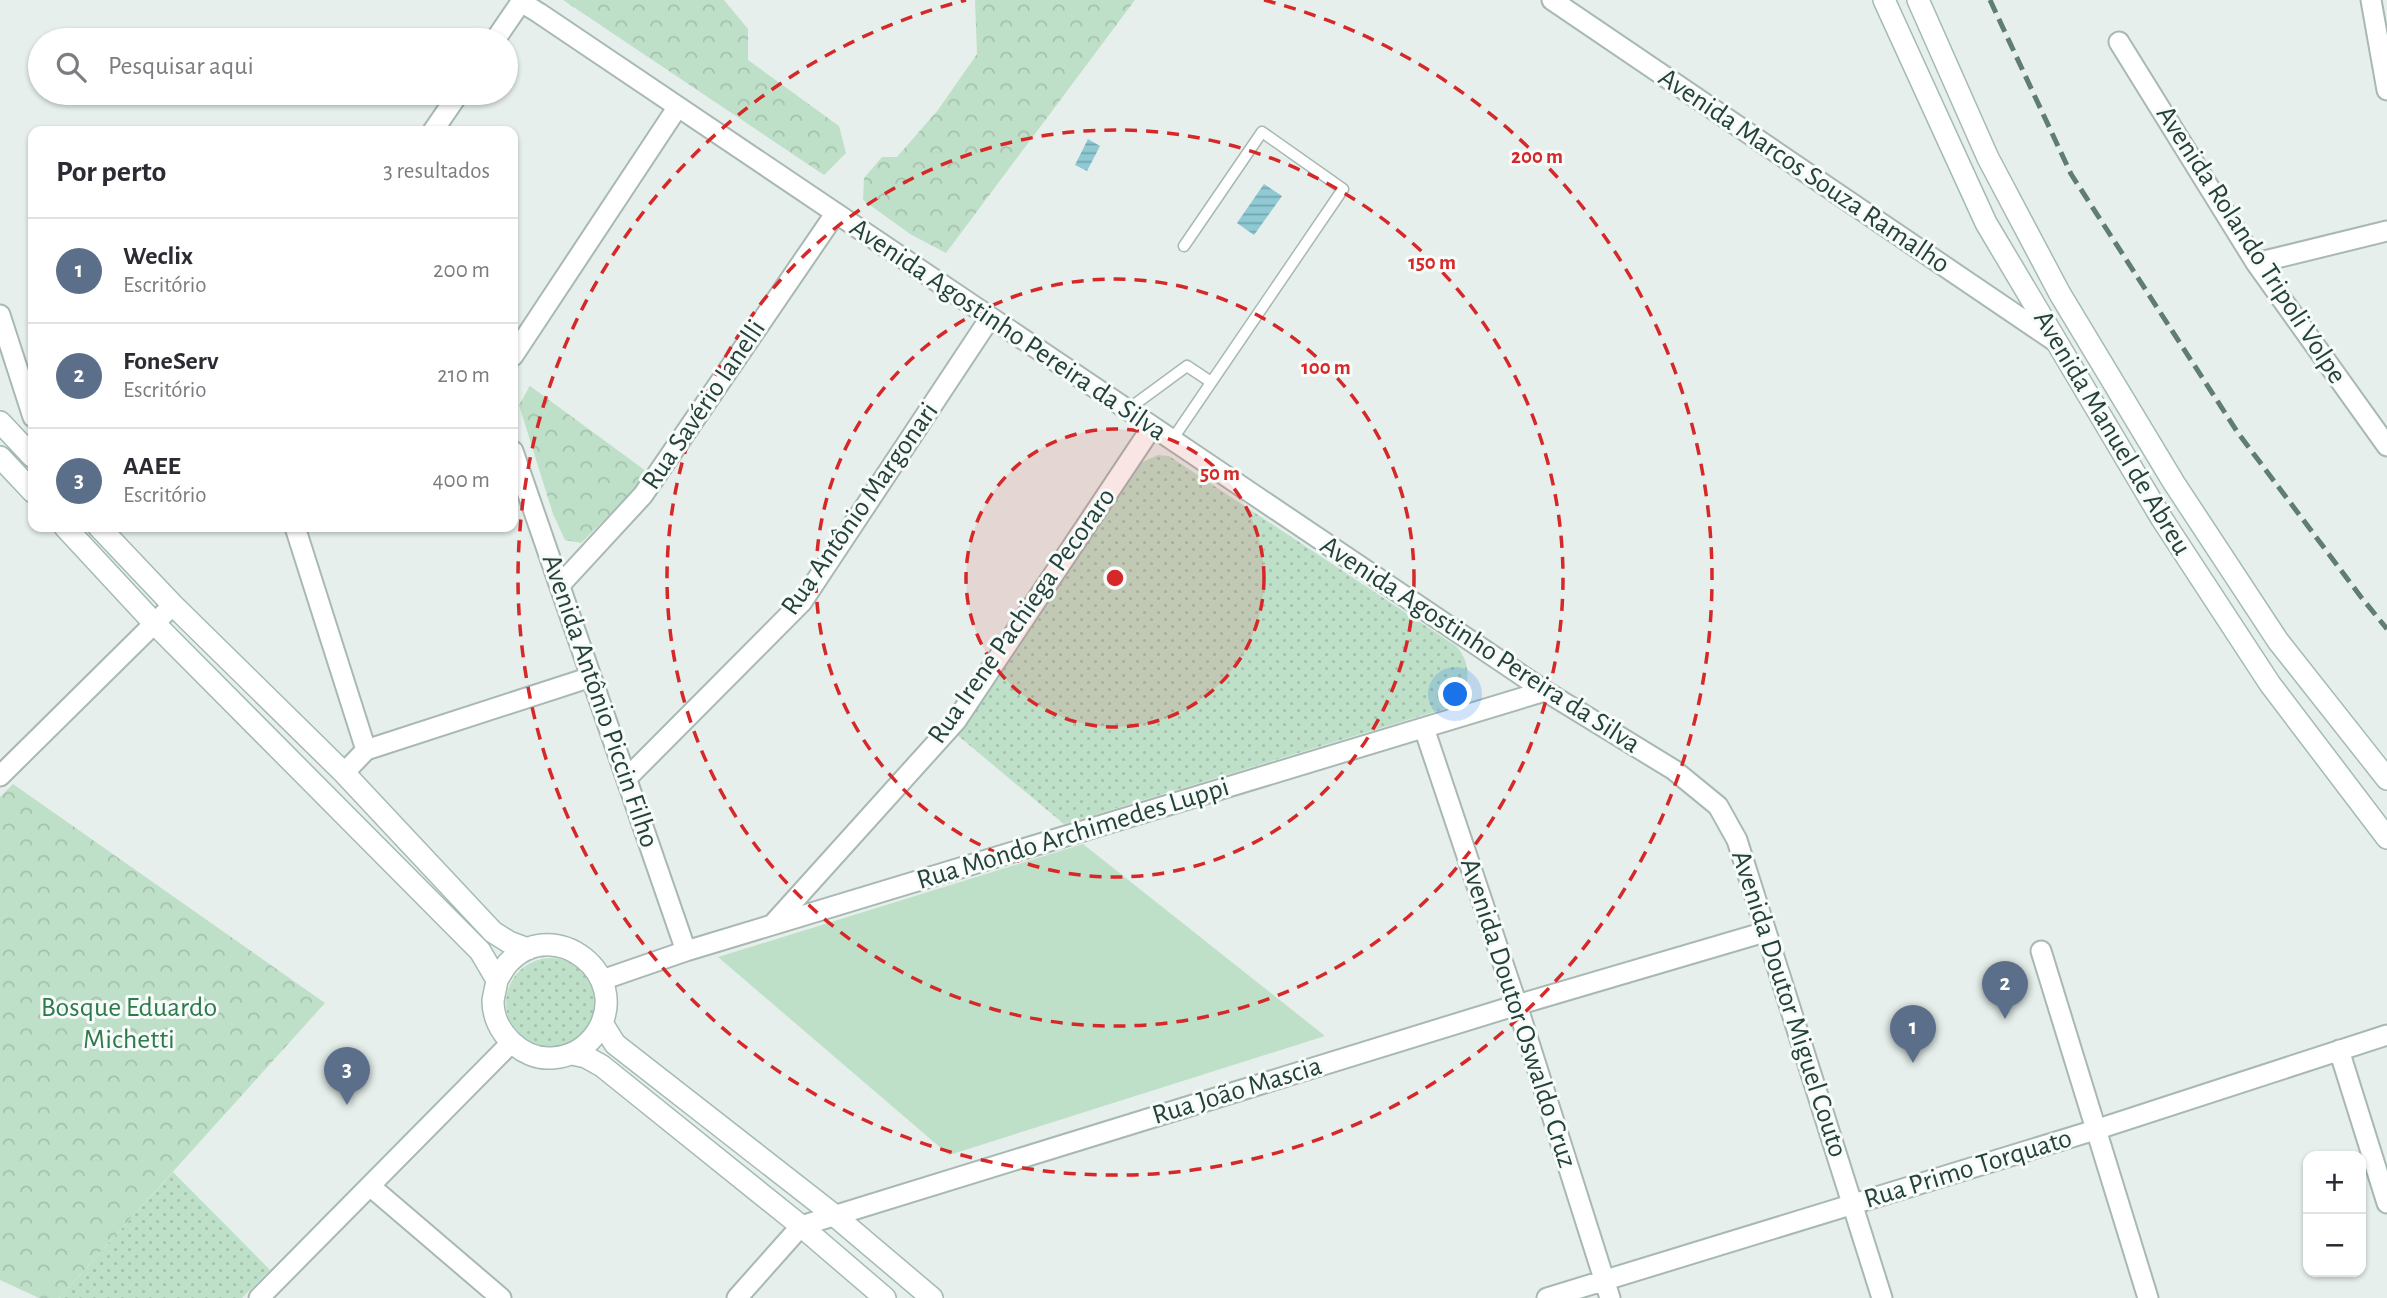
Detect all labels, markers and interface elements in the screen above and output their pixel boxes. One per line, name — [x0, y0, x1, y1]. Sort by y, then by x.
search box — [28, 28, 518, 105]
icon: search — [52, 48, 90, 86]
text: Pesquisar aqui — [108, 53, 254, 79]
street label: Avenida Marcos Souza Ramalho — [1653, 63, 1955, 279]
street label: Avenida Rolando Tripoli Volpe — [2151, 101, 2351, 389]
text: 200 m — [1511, 146, 1563, 167]
text: Por perto — [56, 157, 166, 187]
text: 3 resultados — [383, 160, 490, 183]
street label: Avenida Agostinho Pereira da Silva — [845, 214, 1171, 446]
text: Weclix — [123, 243, 193, 269]
text: 150 m — [1408, 252, 1456, 273]
text: 1 — [75, 259, 83, 282]
text: 200 m — [433, 259, 490, 282]
text: Escritório — [123, 274, 207, 297]
street label: Avenida Manuel de Abreu — [2028, 306, 2196, 560]
street label: Rua Savério Ianelli — [637, 315, 771, 495]
text: FoneServ — [123, 348, 218, 374]
text: 100 m — [1301, 357, 1351, 378]
text: 2 — [74, 364, 84, 387]
text: 210 m — [437, 364, 490, 387]
text: Escritório — [123, 379, 207, 402]
street label: Rua Antônio Margonari — [776, 398, 944, 620]
text: AAEE — [123, 453, 181, 479]
text: 50 m — [1200, 463, 1240, 484]
text: 3 — [74, 469, 84, 492]
text: 400 m — [432, 469, 490, 492]
street label: Rua Irene Pachiega Pecoraro — [923, 483, 1121, 749]
text: Escritório — [123, 484, 207, 507]
street label: Avenida Agostinho Pereira da Silva — [1315, 531, 1645, 759]
street label: Avenida Antônio Piccin Filho — [537, 551, 663, 851]
centre of rings — [1103, 566, 1127, 590]
your location — [1438, 677, 1472, 711]
street label: Rua Mondo Archimedes Luppi — [913, 773, 1233, 895]
street label: Avenida Doutor Miguel Couto — [1726, 847, 1852, 1161]
street label: Avenida Doutor Oswaldo Cruz — [1455, 855, 1581, 1171]
pin: 2 — [1982, 961, 2028, 1019]
park label: Bosque Eduardo Michetti — [41, 994, 217, 1054]
pin: 1 — [1890, 1005, 1936, 1063]
pin: 3 — [324, 1047, 370, 1105]
street label: Rua João Mascia — [1149, 1052, 1325, 1130]
street label: Rua Primo Torquato — [1861, 1124, 2075, 1214]
map controls — [2303, 1151, 2366, 1277]
button: + — [2303, 1151, 2366, 1214]
button: − — [2303, 1214, 2366, 1277]

